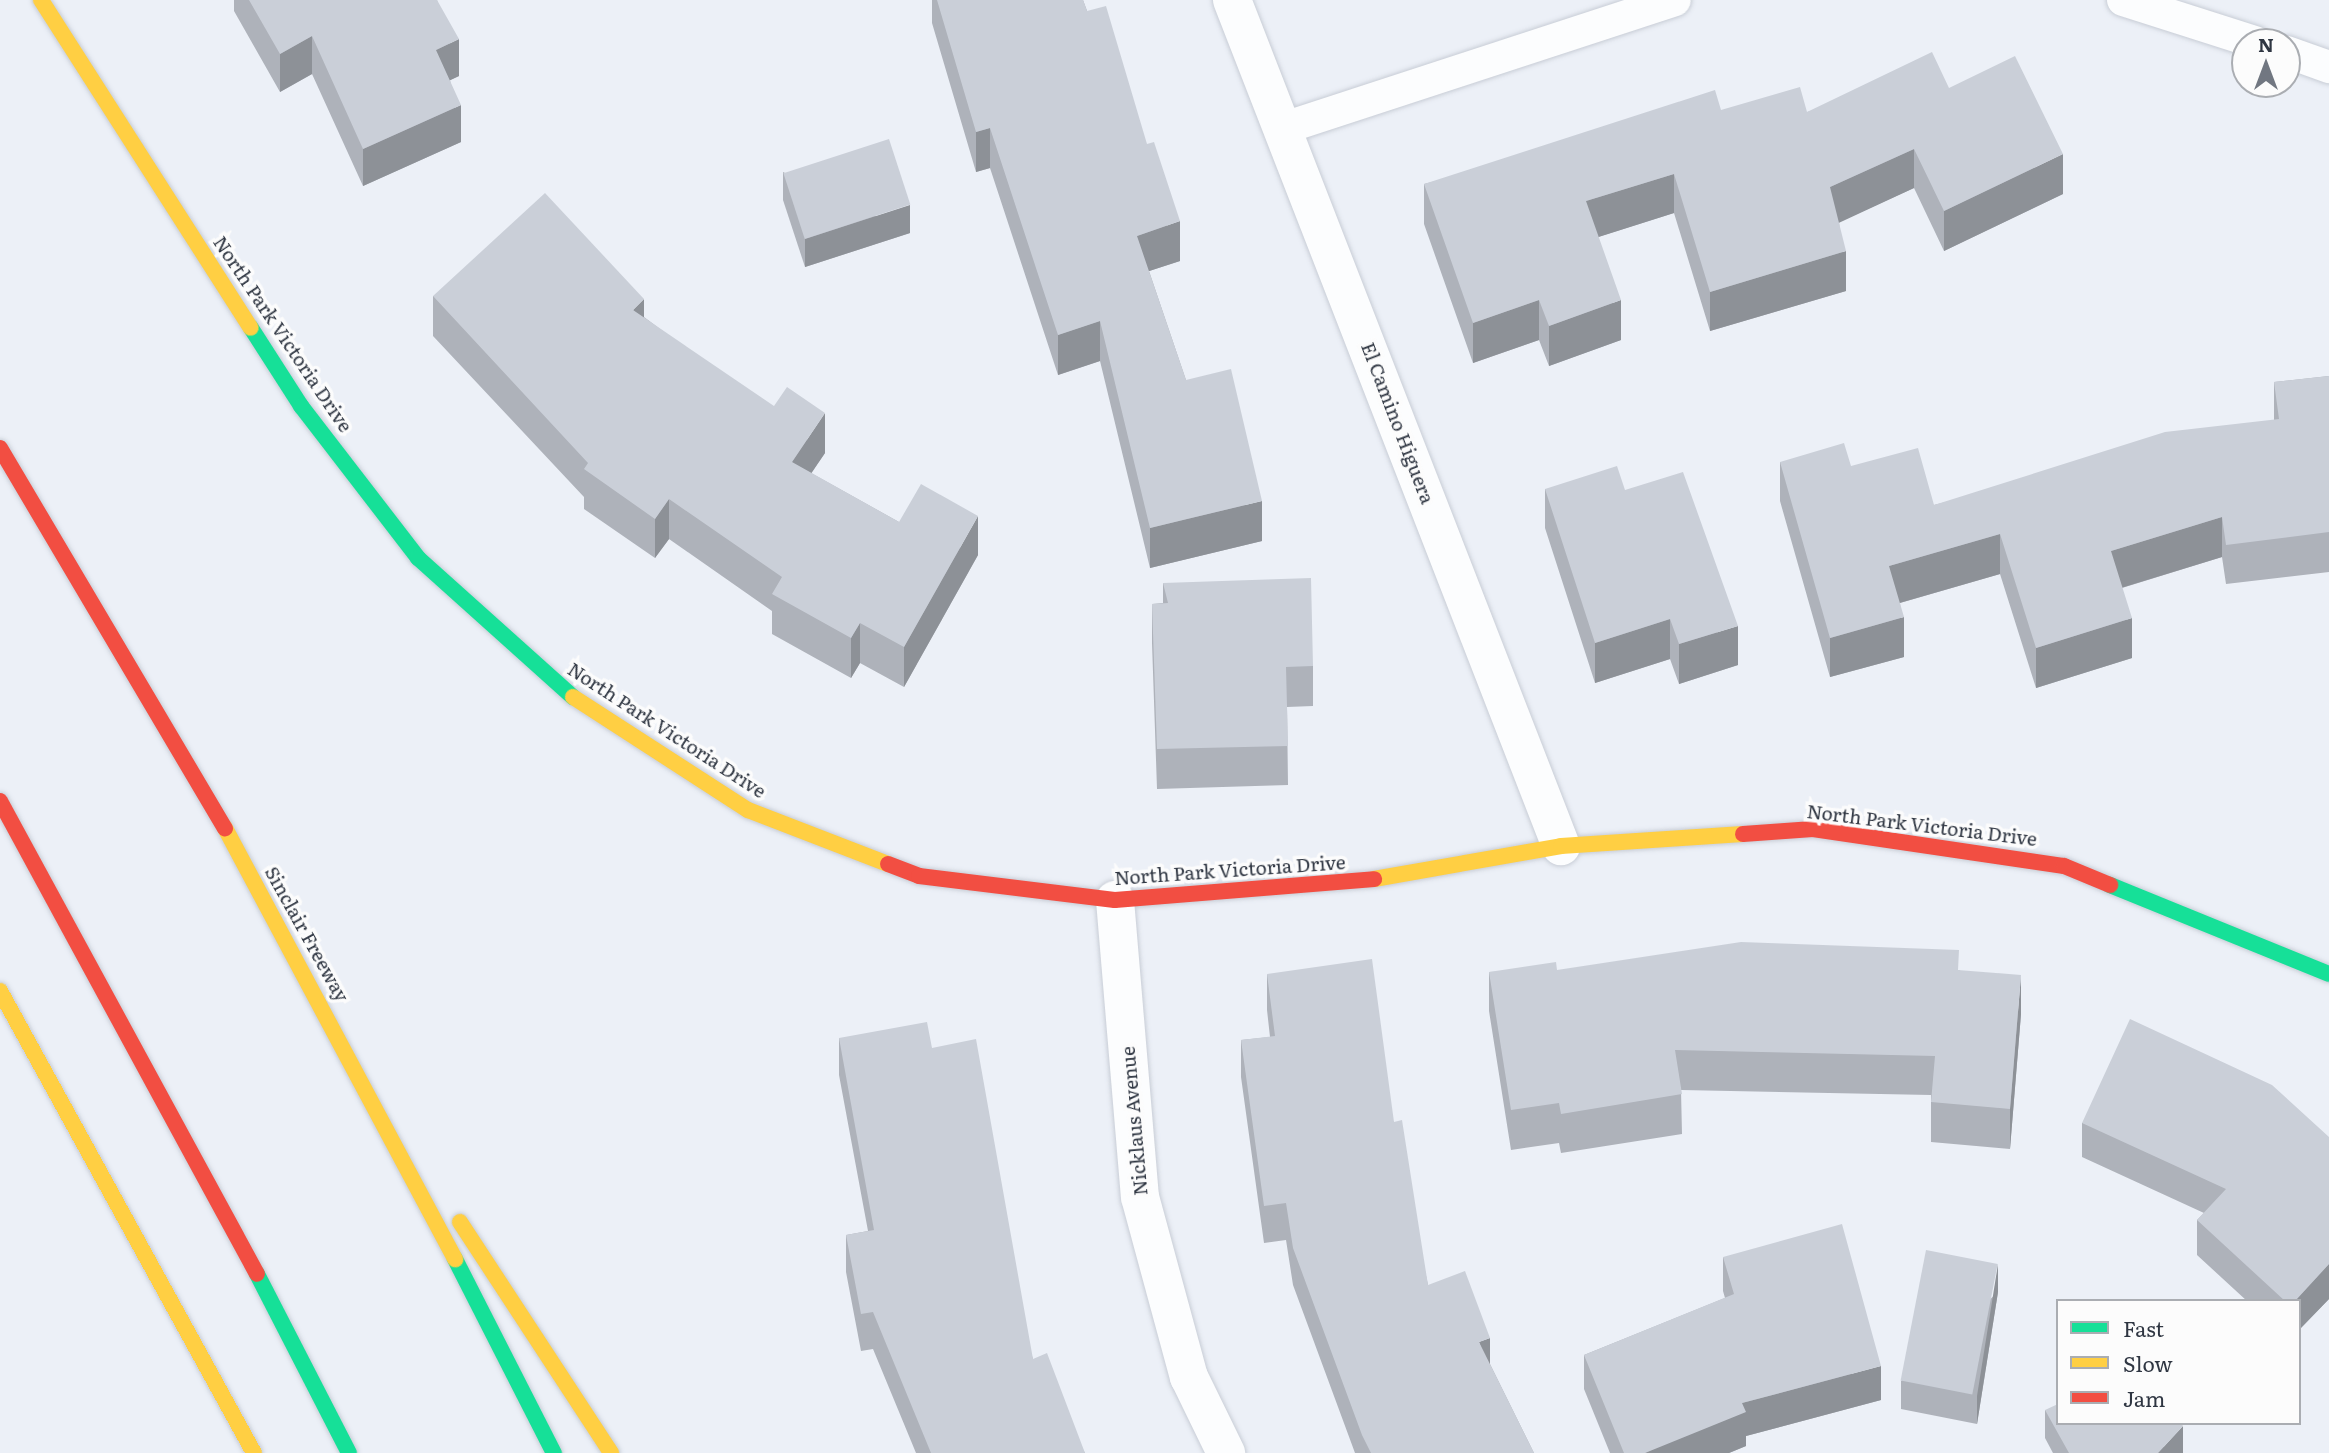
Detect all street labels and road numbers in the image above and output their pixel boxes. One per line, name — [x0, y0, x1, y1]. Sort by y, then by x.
street label: North Park Victoria Drive — [209, 232, 357, 436]
street label: El Camino Higuera — [1357, 339, 1439, 507]
street label: North Park Victoria Drive — [564, 657, 770, 803]
street label: North Park Victoria Drive — [1806, 800, 2038, 850]
street label: North Park Victoria Drive — [1114, 851, 1346, 889]
street label: Sinclair Freeway — [260, 862, 354, 1006]
street label: Nicklaus Avenue — [1116, 1045, 1152, 1197]

